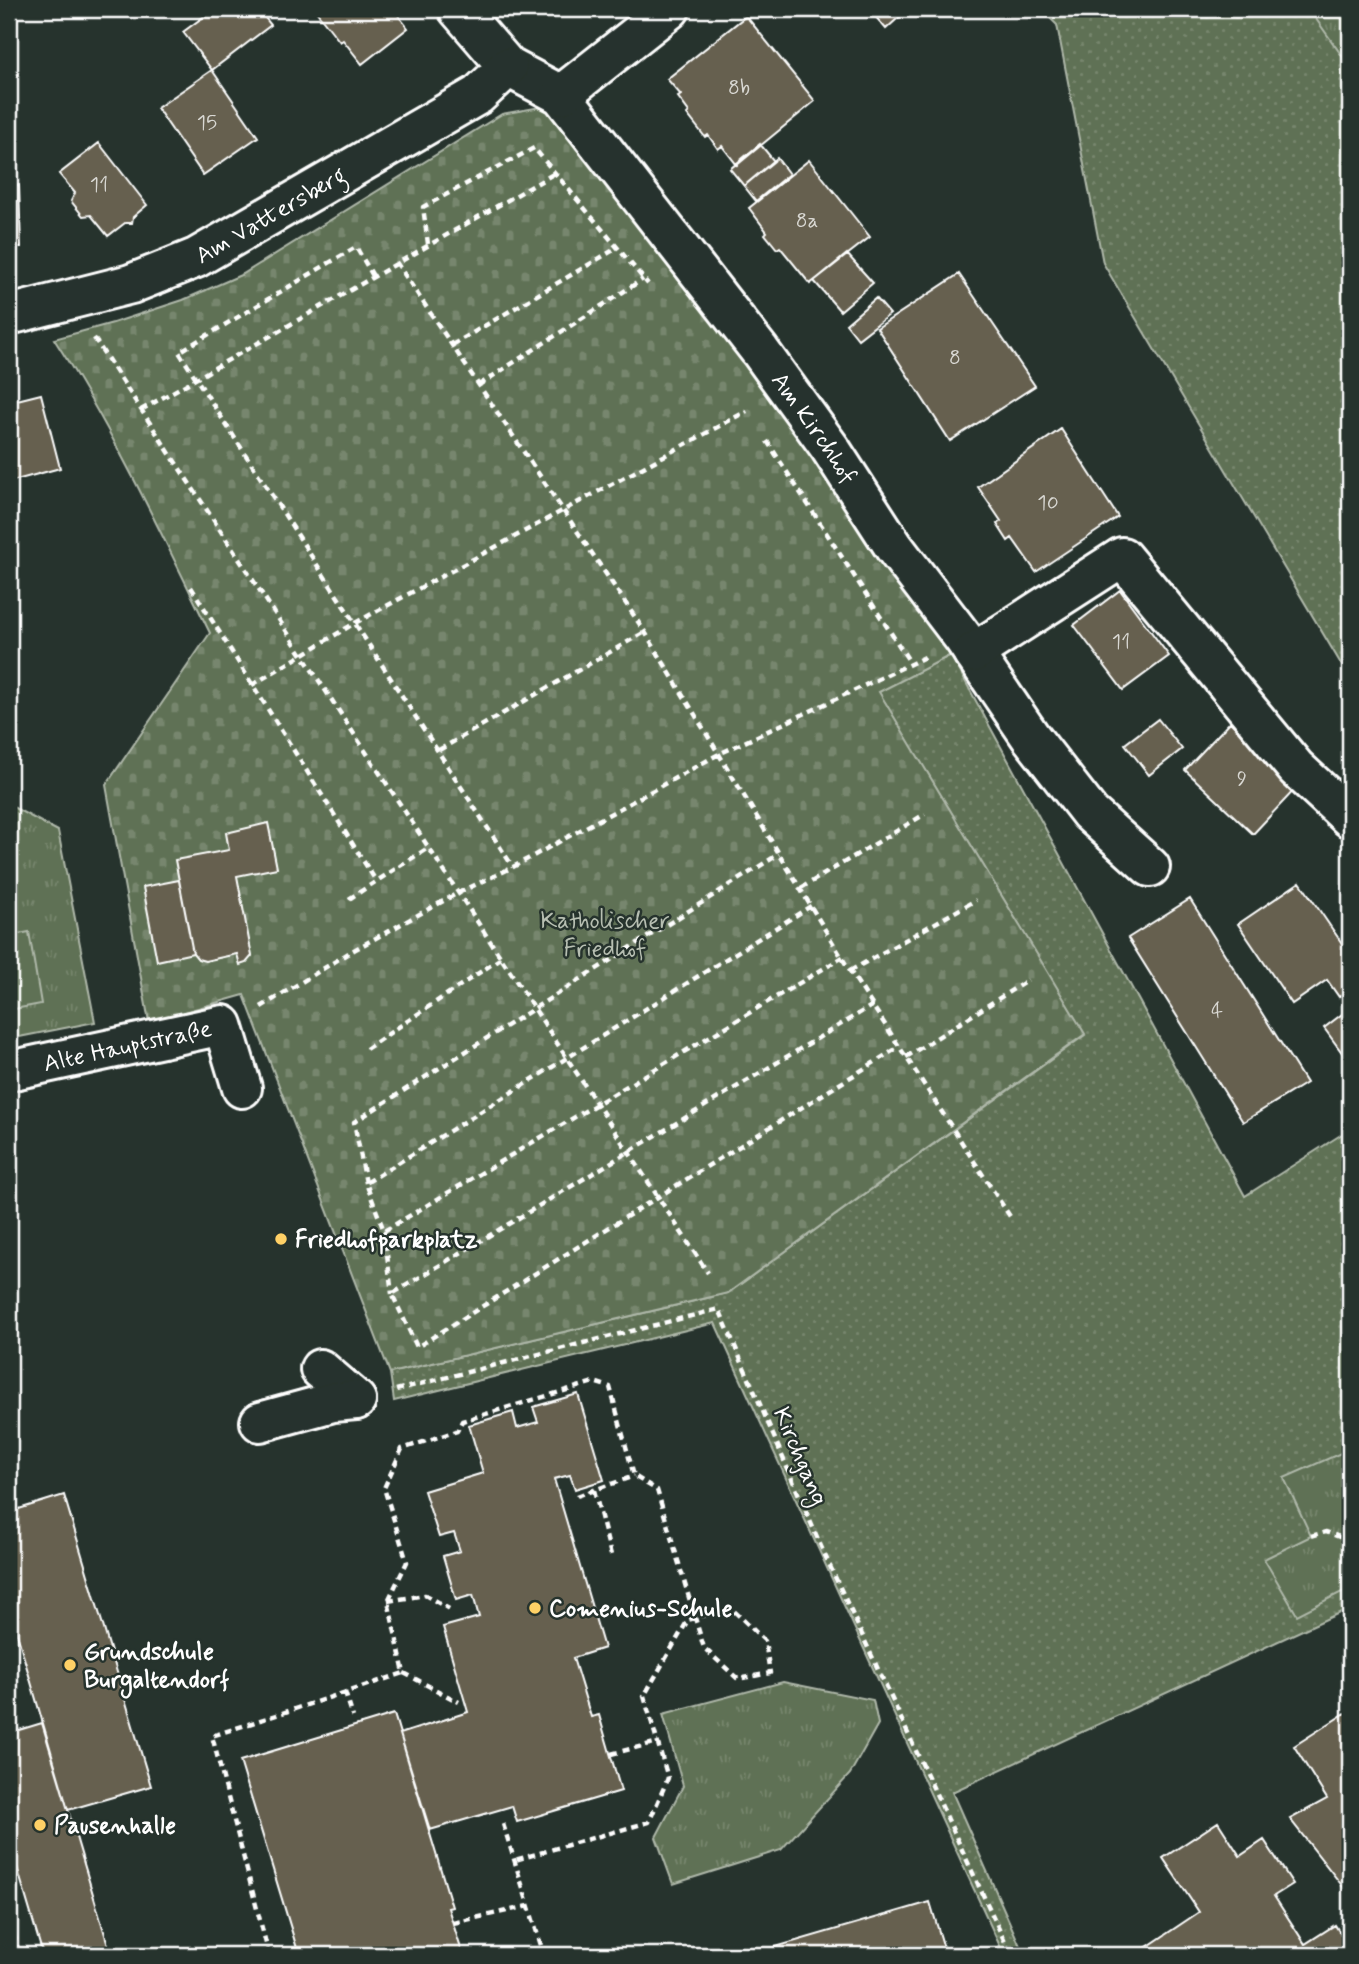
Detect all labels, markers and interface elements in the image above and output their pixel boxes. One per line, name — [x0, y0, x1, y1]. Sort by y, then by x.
house number: 8b — [728, 74, 750, 102]
house number: 15 — [197, 109, 217, 137]
street label: Am Vattersberg — [190, 160, 354, 272]
house number: 11 — [90, 171, 108, 199]
house number: 8a — [796, 207, 818, 235]
house number: 8 — [949, 344, 961, 372]
street label: Am Kirchhof — [763, 367, 863, 490]
house number: 10 — [1037, 489, 1059, 517]
house number: 11 — [1112, 628, 1130, 656]
house number: 9 — [1237, 765, 1247, 793]
park label: Katholischer Friedhof — [540, 906, 670, 965]
house number: 4 — [1211, 997, 1223, 1025]
street label: Alte Hauptstraße — [41, 1014, 215, 1080]
place label: Friedhofparkplatz — [295, 1225, 477, 1256]
marker: Friedhofparkplatz — [273, 1231, 289, 1247]
street label: Kirchgang — [763, 1403, 834, 1511]
place label: Comenius-Schule — [549, 1594, 733, 1625]
marker: Comenius-Schule — [527, 1600, 543, 1616]
place label: Grundschule Burgaltendorf — [84, 1637, 229, 1699]
marker: Grundschule Burgaltendorf — [62, 1657, 78, 1673]
place label: Pausenhalle — [54, 1811, 176, 1842]
marker: Pausenhalle — [32, 1817, 48, 1833]

